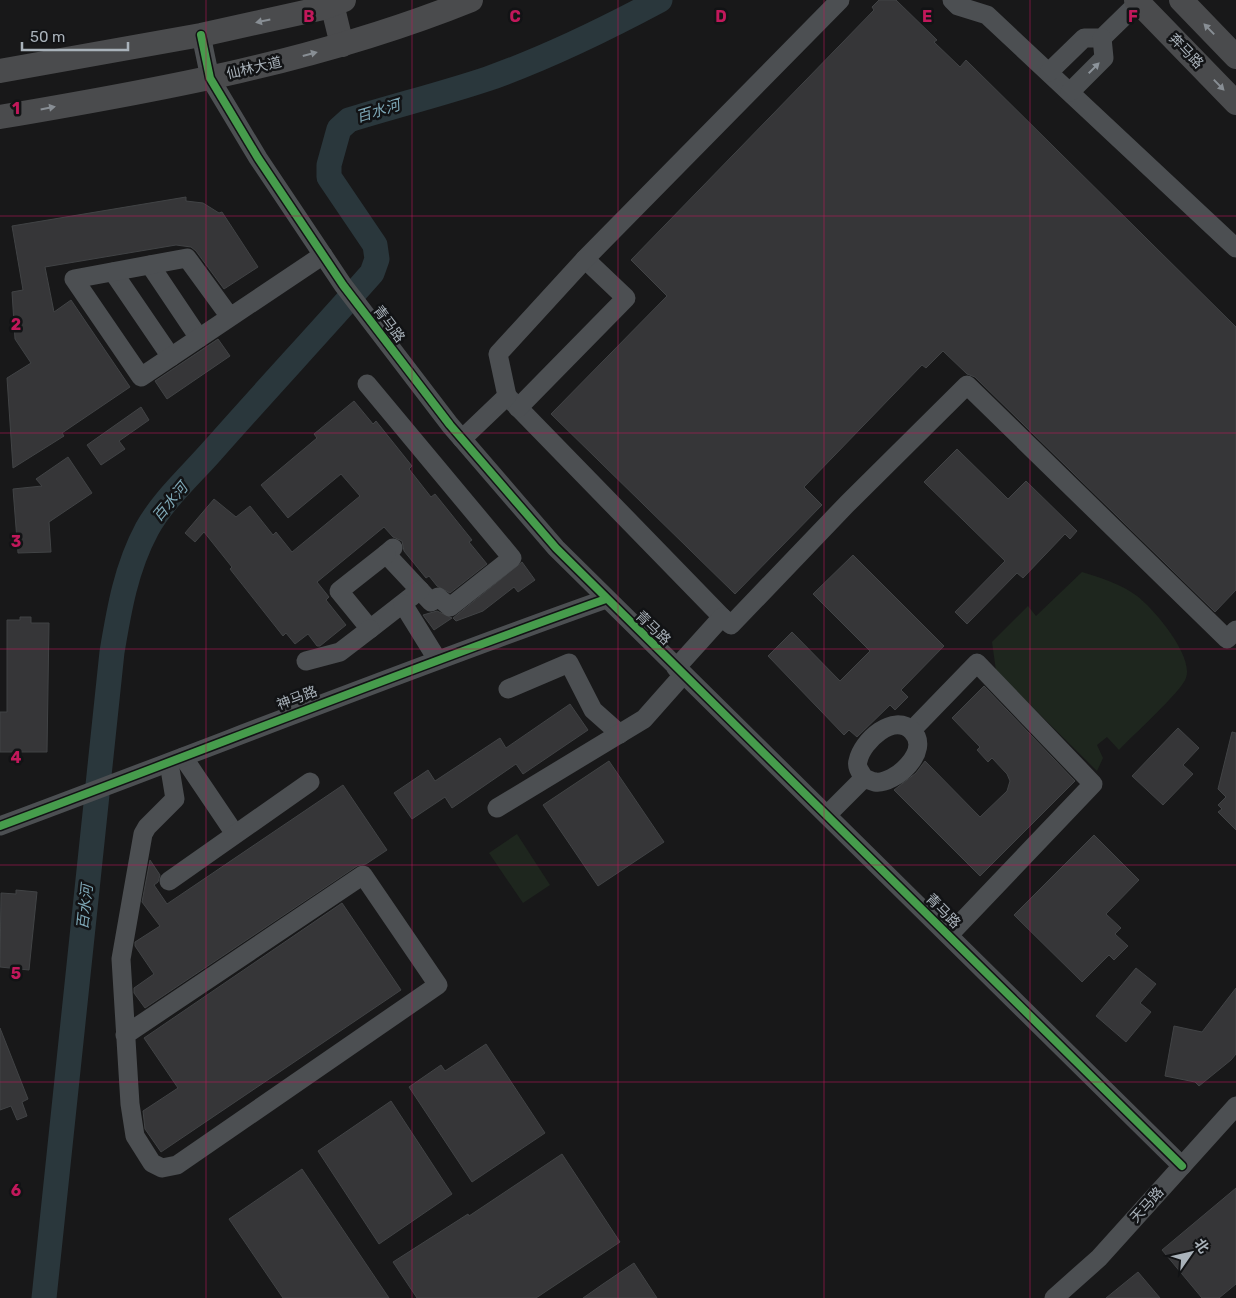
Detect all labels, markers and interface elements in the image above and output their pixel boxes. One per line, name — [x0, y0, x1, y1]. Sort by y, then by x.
text: B — [303, 7, 315, 26]
text: C — [509, 7, 521, 26]
text: D — [715, 7, 727, 26]
text: E — [922, 7, 932, 26]
text: F — [1128, 7, 1138, 26]
one-way arrow — [256, 17, 271, 25]
scale bar — [22, 20, 129, 52]
one-way arrow — [1203, 23, 1215, 35]
text: 50 m — [30, 28, 65, 46]
street label: 奔马路 — [1165, 30, 1207, 72]
one-way arrow — [302, 50, 317, 58]
street label: 仙林大道 — [225, 53, 283, 83]
one-way arrow — [1088, 62, 1100, 74]
one-way arrow — [1213, 79, 1225, 91]
water label: 百水河 — [354, 95, 405, 126]
text: 1 — [12, 99, 20, 118]
one-way arrow — [40, 104, 56, 112]
street label: 青马路 — [370, 302, 408, 346]
text: 2 — [11, 315, 21, 334]
water label: 百水河 — [149, 477, 193, 525]
text: 3 — [11, 532, 21, 551]
street label: 青马路 — [632, 607, 674, 649]
street label: 神马路 — [274, 683, 320, 713]
text: 4 — [11, 748, 22, 767]
water label: 百水河 — [74, 881, 97, 930]
street label: 青马路 — [922, 890, 964, 932]
text: 5 — [11, 964, 21, 983]
text: 6 — [11, 1181, 21, 1200]
street label: 天马路 — [1127, 1184, 1167, 1226]
north arrow — [1166, 1228, 1216, 1278]
text: 北 — [1190, 1235, 1212, 1257]

